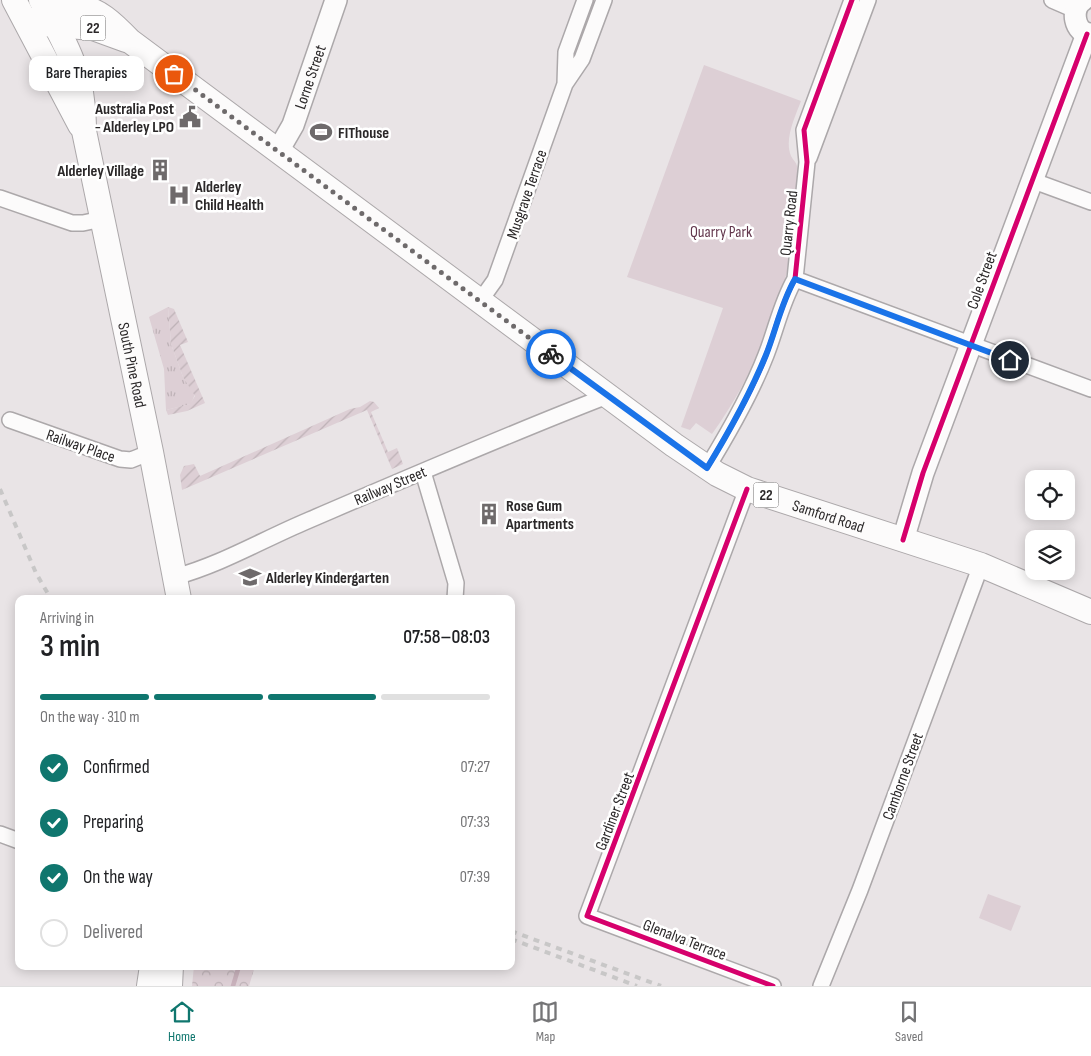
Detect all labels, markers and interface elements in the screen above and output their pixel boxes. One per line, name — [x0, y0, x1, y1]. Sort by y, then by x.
road number: 22 — [80, 15, 106, 40]
street label: Lorne Street — [291, 43, 331, 112]
pin — [153, 53, 195, 95]
callout: Bare Therapies — [29, 56, 144, 92]
icon: bag — [160, 60, 188, 88]
text: Bare Therapies — [46, 64, 127, 83]
place label: Australia Post - Alderley LPO — [94, 100, 174, 137]
public building icon: Australia Post - Alderley LPO — [177, 104, 203, 130]
sports icon: FIThouse — [308, 119, 334, 145]
place label: FIThouse — [338, 124, 389, 143]
street label: Musgrave Terrace — [503, 147, 552, 242]
building icon: Alderley Village — [147, 157, 173, 183]
place label: Alderley Village — [57, 162, 144, 181]
place label: Alderley Child Health — [194, 178, 264, 215]
hospital icon: Alderley Child Health — [166, 182, 192, 208]
street label: Quarry Road — [777, 190, 802, 257]
park label: Quarry Park — [690, 223, 752, 242]
street label: Cole Street — [963, 249, 1002, 312]
street label: South Pine Road — [113, 321, 150, 410]
courier — [526, 329, 576, 379]
pin — [989, 339, 1031, 381]
icon: bike — [537, 340, 565, 368]
icon: home — [996, 346, 1024, 374]
street label: Railway Place — [44, 426, 117, 467]
street label: Railway Street — [352, 463, 430, 510]
map controls — [1025, 470, 1075, 580]
button: locate — [1025, 470, 1075, 520]
road number: 22 — [754, 482, 778, 508]
street label: Samford Road — [790, 496, 867, 537]
place label: Rose Gum Apartments — [505, 497, 574, 534]
building icon: Rose Gum Apartments — [476, 501, 502, 527]
button: layers — [1025, 530, 1075, 580]
school or university icon: Alderley Kindergarten — [237, 564, 263, 590]
place label: Alderley Kindergarten — [265, 569, 389, 588]
text: Arriving in — [40, 609, 94, 628]
text: 07:58–08:03 — [403, 626, 490, 649]
text: 3 min — [40, 627, 100, 666]
text: On the way · 310 m — [40, 708, 139, 727]
street label: Camborne Street — [879, 730, 928, 823]
icon: check — [40, 754, 68, 782]
text: Confirmed — [83, 756, 150, 779]
text: 07:27 — [461, 758, 490, 777]
street label: Gardiner Street — [592, 770, 639, 853]
icon: check — [40, 809, 68, 837]
text: Preparing — [83, 811, 144, 834]
text: 07:33 — [460, 813, 490, 832]
icon: check — [40, 864, 68, 892]
text: On the way — [83, 866, 153, 889]
text: 07:39 — [460, 868, 490, 887]
street label: Glenalva Terrace — [640, 916, 729, 965]
text: Delivered — [83, 921, 143, 944]
tab: Home — [168, 998, 196, 1045]
tab: Map — [531, 998, 559, 1045]
tab: Saved — [895, 998, 923, 1045]

